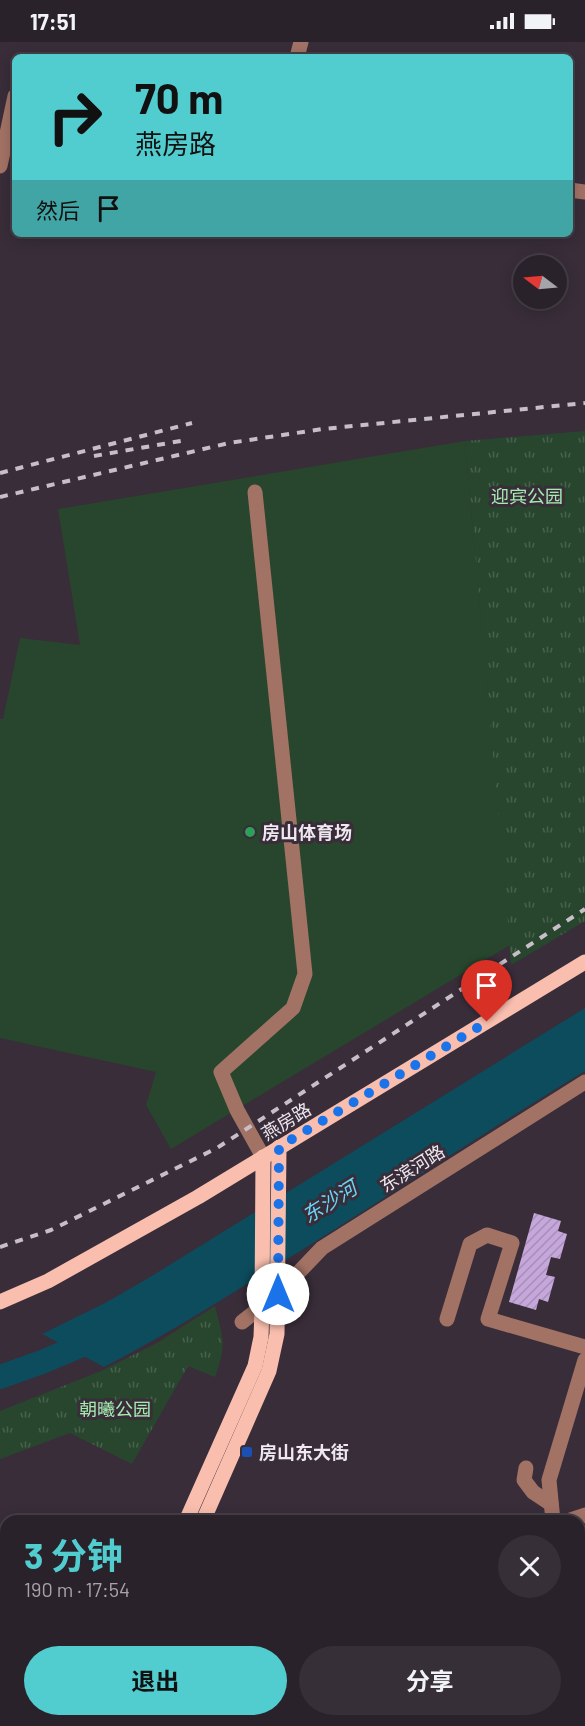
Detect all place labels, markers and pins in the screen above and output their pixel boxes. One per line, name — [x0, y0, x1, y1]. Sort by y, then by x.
place label: 房山体育场 — [262, 821, 352, 843]
marker: 房山体育场 — [243, 825, 257, 839]
pin — [461, 960, 512, 1022]
place label: 房山东大街 — [259, 1441, 349, 1463]
marker: 房山东大街 — [240, 1445, 254, 1459]

